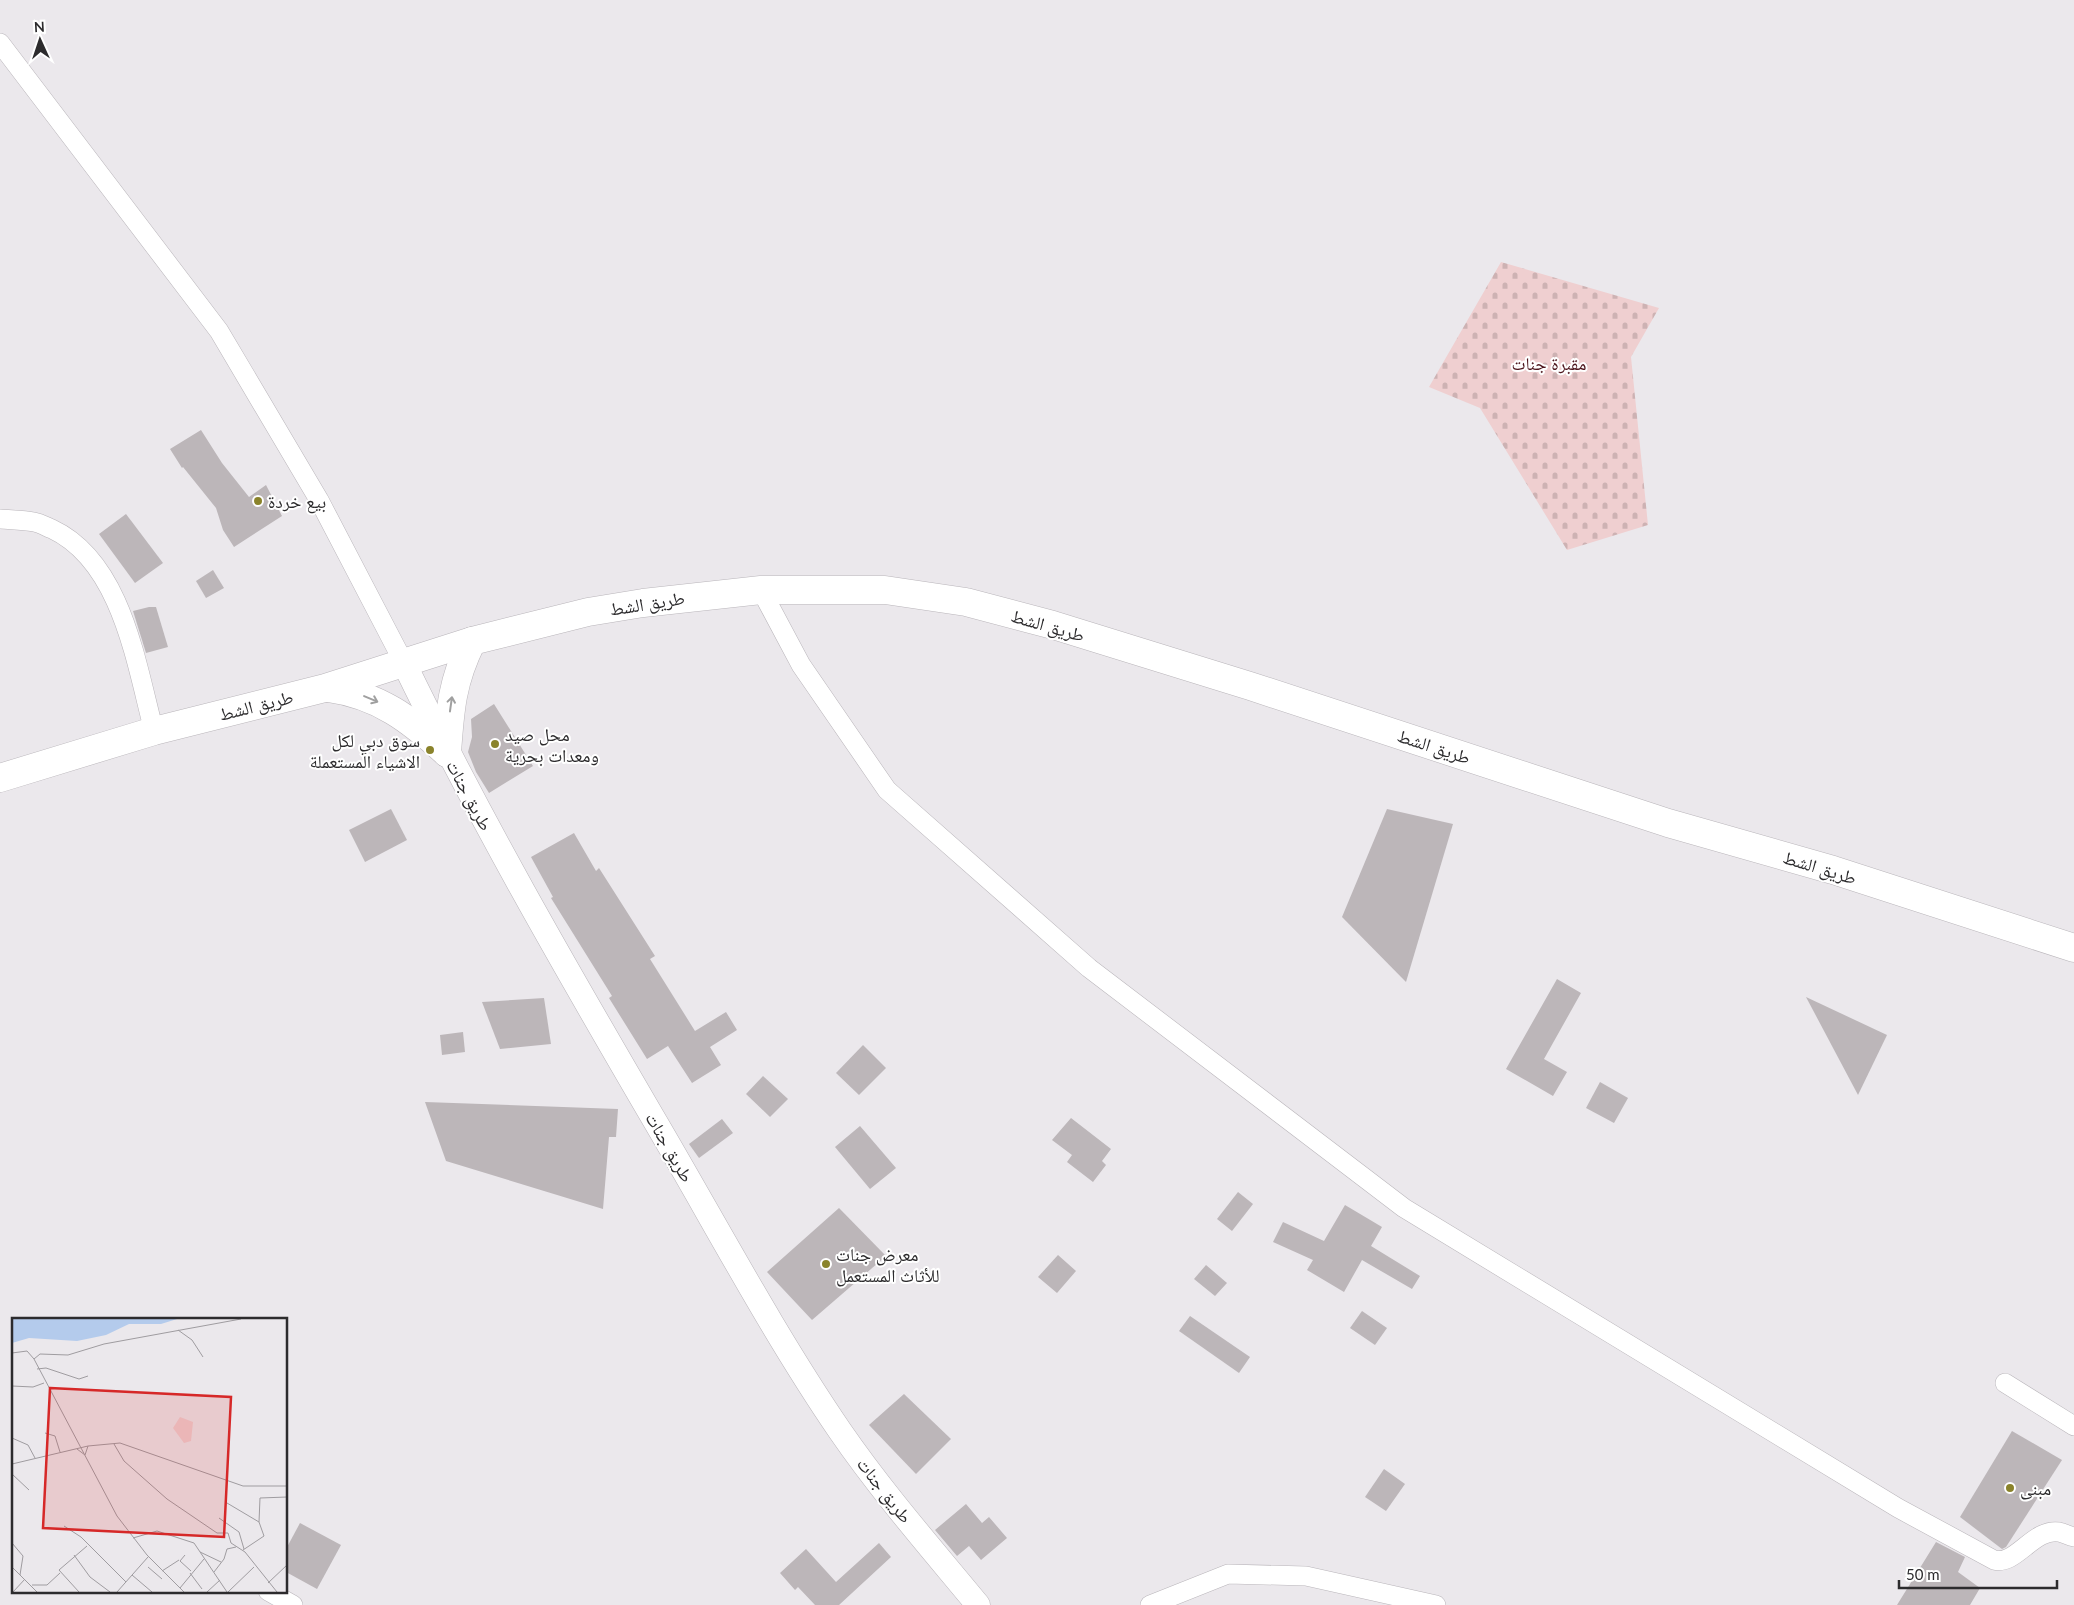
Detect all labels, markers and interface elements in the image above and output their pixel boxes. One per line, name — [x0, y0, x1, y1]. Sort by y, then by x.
north arrow — [15, 15, 65, 65]
text: N — [33, 18, 45, 35]
park label: مقبرة جنات — [1512, 352, 1586, 375]
place label: بيع خردة — [268, 490, 326, 514]
marker: بيع خردة — [252, 495, 264, 507]
street label: طريق الشط — [608, 586, 686, 621]
street label: طريق الشط — [1008, 604, 1087, 647]
street label: طريق الشط — [217, 685, 296, 726]
one-way arrow — [364, 696, 379, 705]
one-way arrow — [446, 697, 456, 713]
place label: محل صيد ومعدات بحرية — [505, 723, 599, 767]
street label: طريق الشط — [1394, 724, 1473, 769]
place label: سوق دبي لكل الاشياء المستعملة — [310, 729, 420, 772]
marker: محل صيد ومعدات بحرية — [489, 738, 501, 750]
marker: سوق دبي لكل الاشياء المستعملة — [424, 744, 436, 756]
street label: طريق جنات — [441, 756, 498, 834]
street label: طريق الشط — [1780, 845, 1859, 890]
street label: طريق جنات — [640, 1108, 699, 1186]
place label: معرض جنات للأثاث المستعمل — [836, 1243, 940, 1287]
marker: معرض جنات للأثاث المستعمل — [820, 1258, 832, 1270]
inset map — [12, 1318, 288, 1592]
street label: طريق جنات — [852, 1453, 917, 1528]
place label: مبنى — [2020, 1477, 2051, 1500]
marker: مبنى — [2004, 1482, 2016, 1494]
scale bar — [1899, 1558, 2056, 1590]
text: 50 m — [1906, 1565, 1940, 1583]

